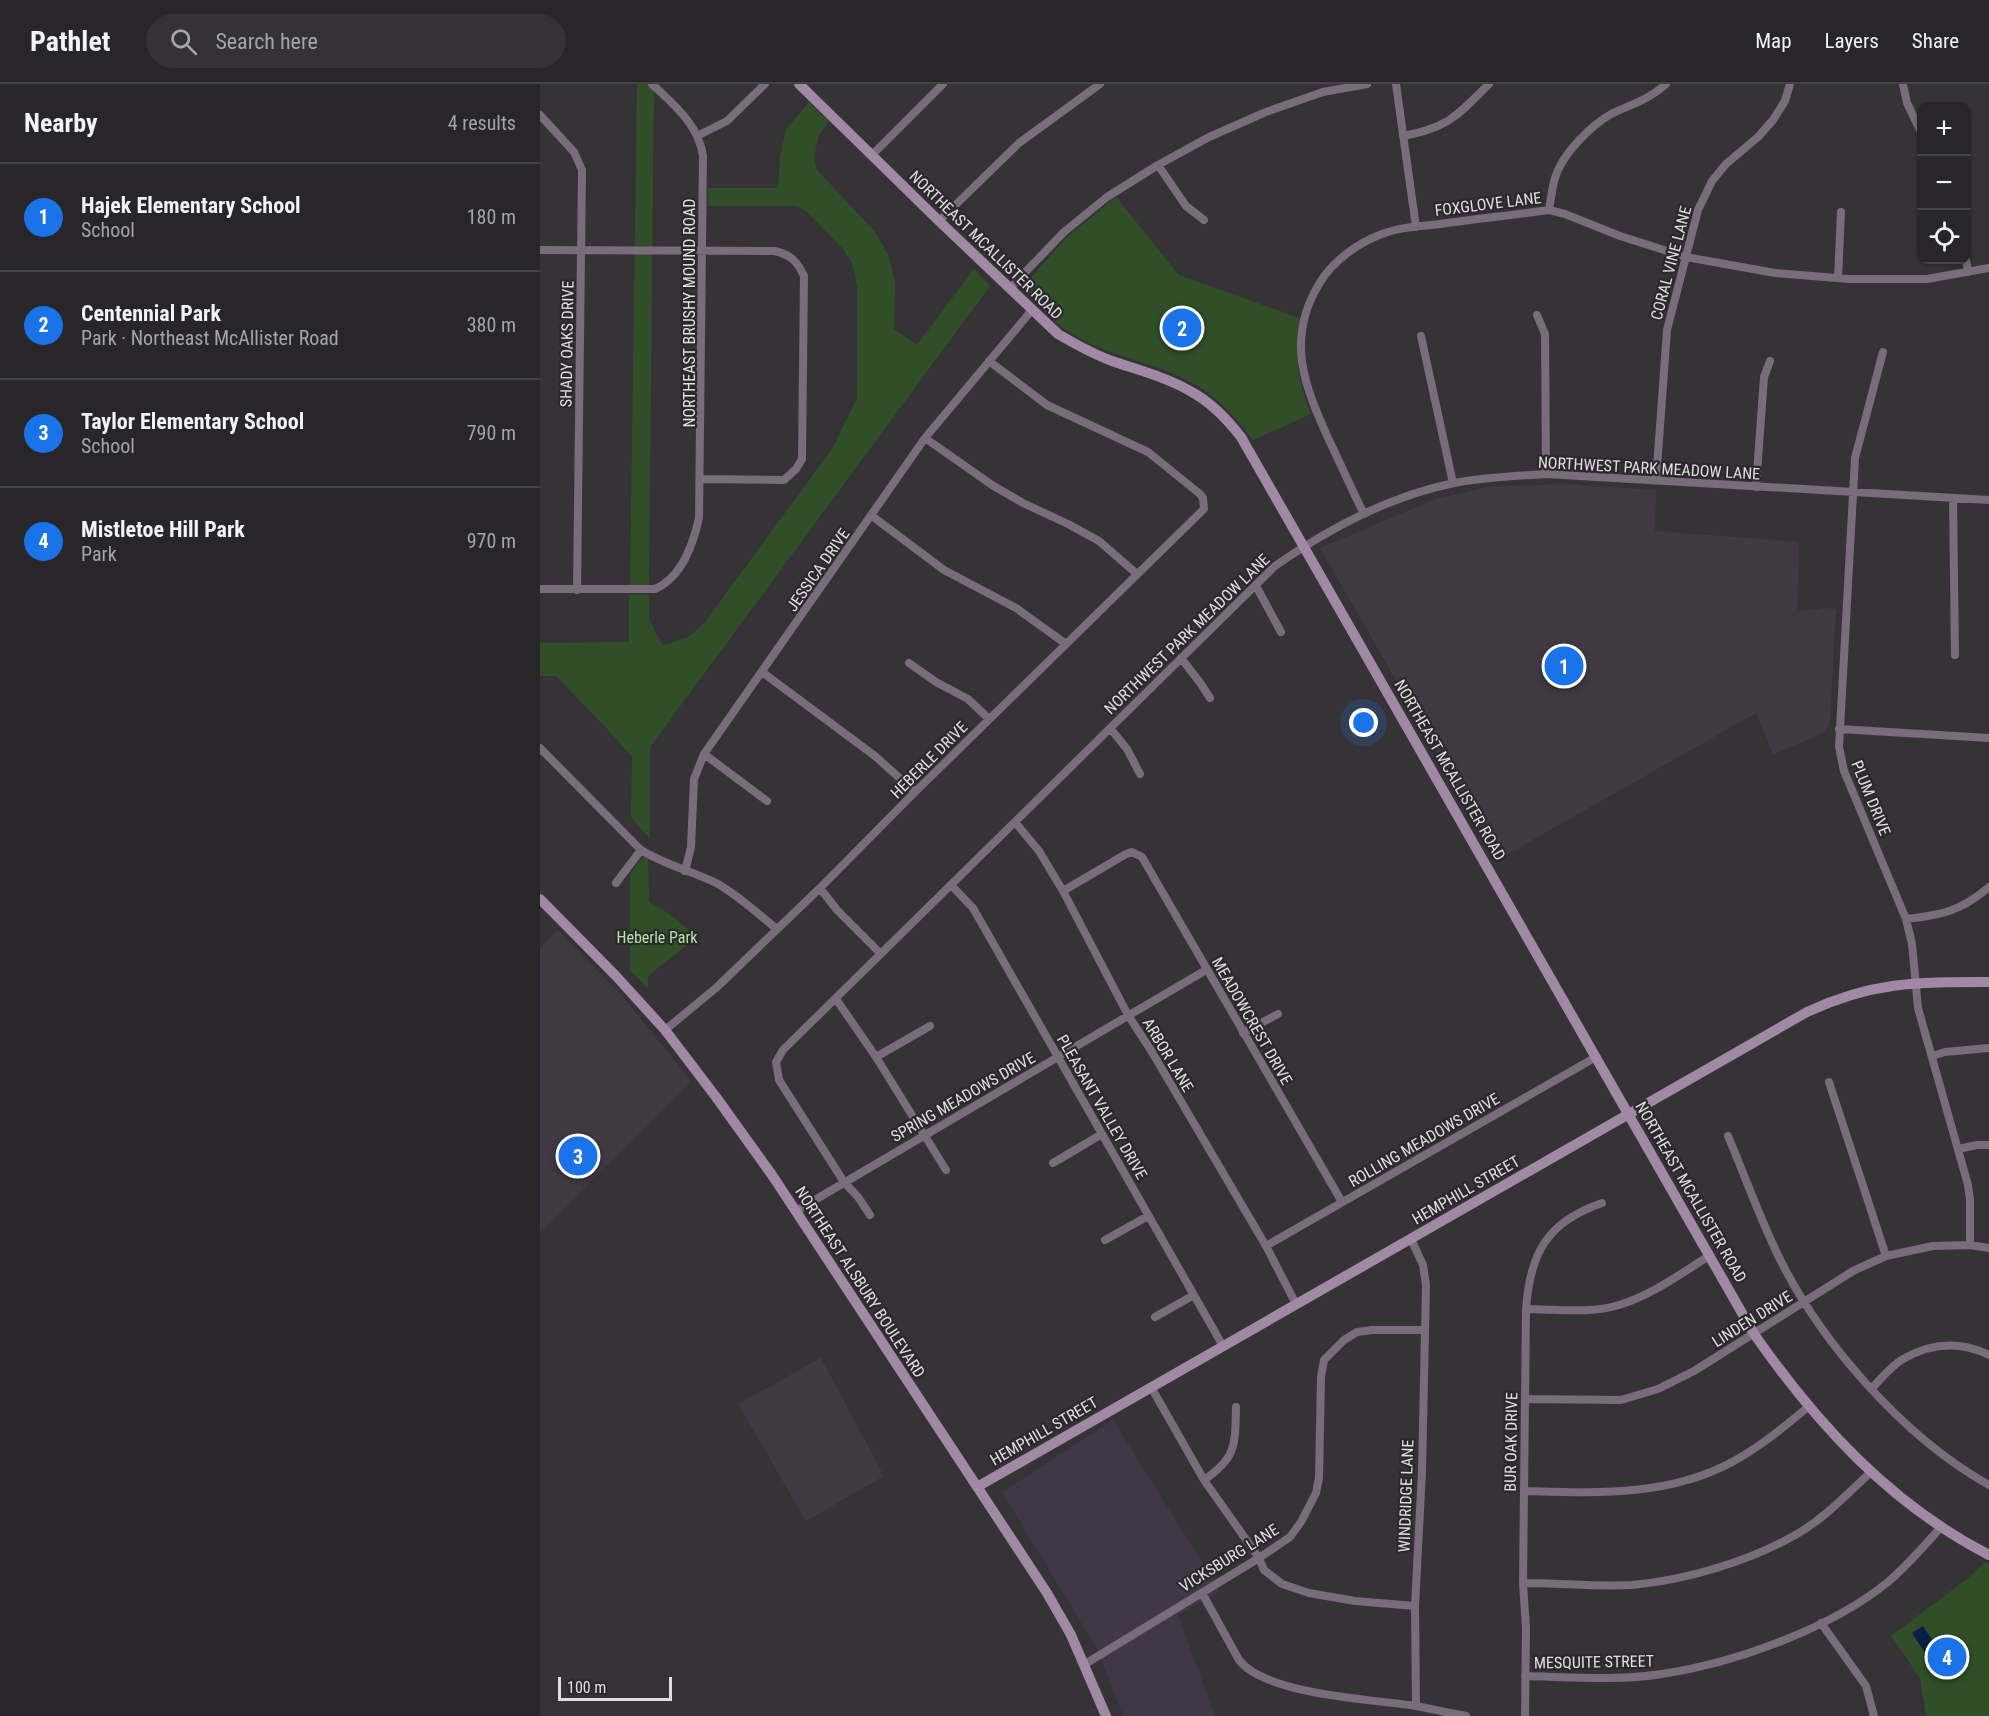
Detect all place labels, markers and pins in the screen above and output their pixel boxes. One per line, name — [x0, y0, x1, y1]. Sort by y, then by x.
pin: 2 — [1162, 306, 1202, 350]
pin: 1 — [1544, 644, 1584, 688]
pin: 3 — [558, 1134, 597, 1178]
pin: 4 — [1928, 1634, 1966, 1680]

